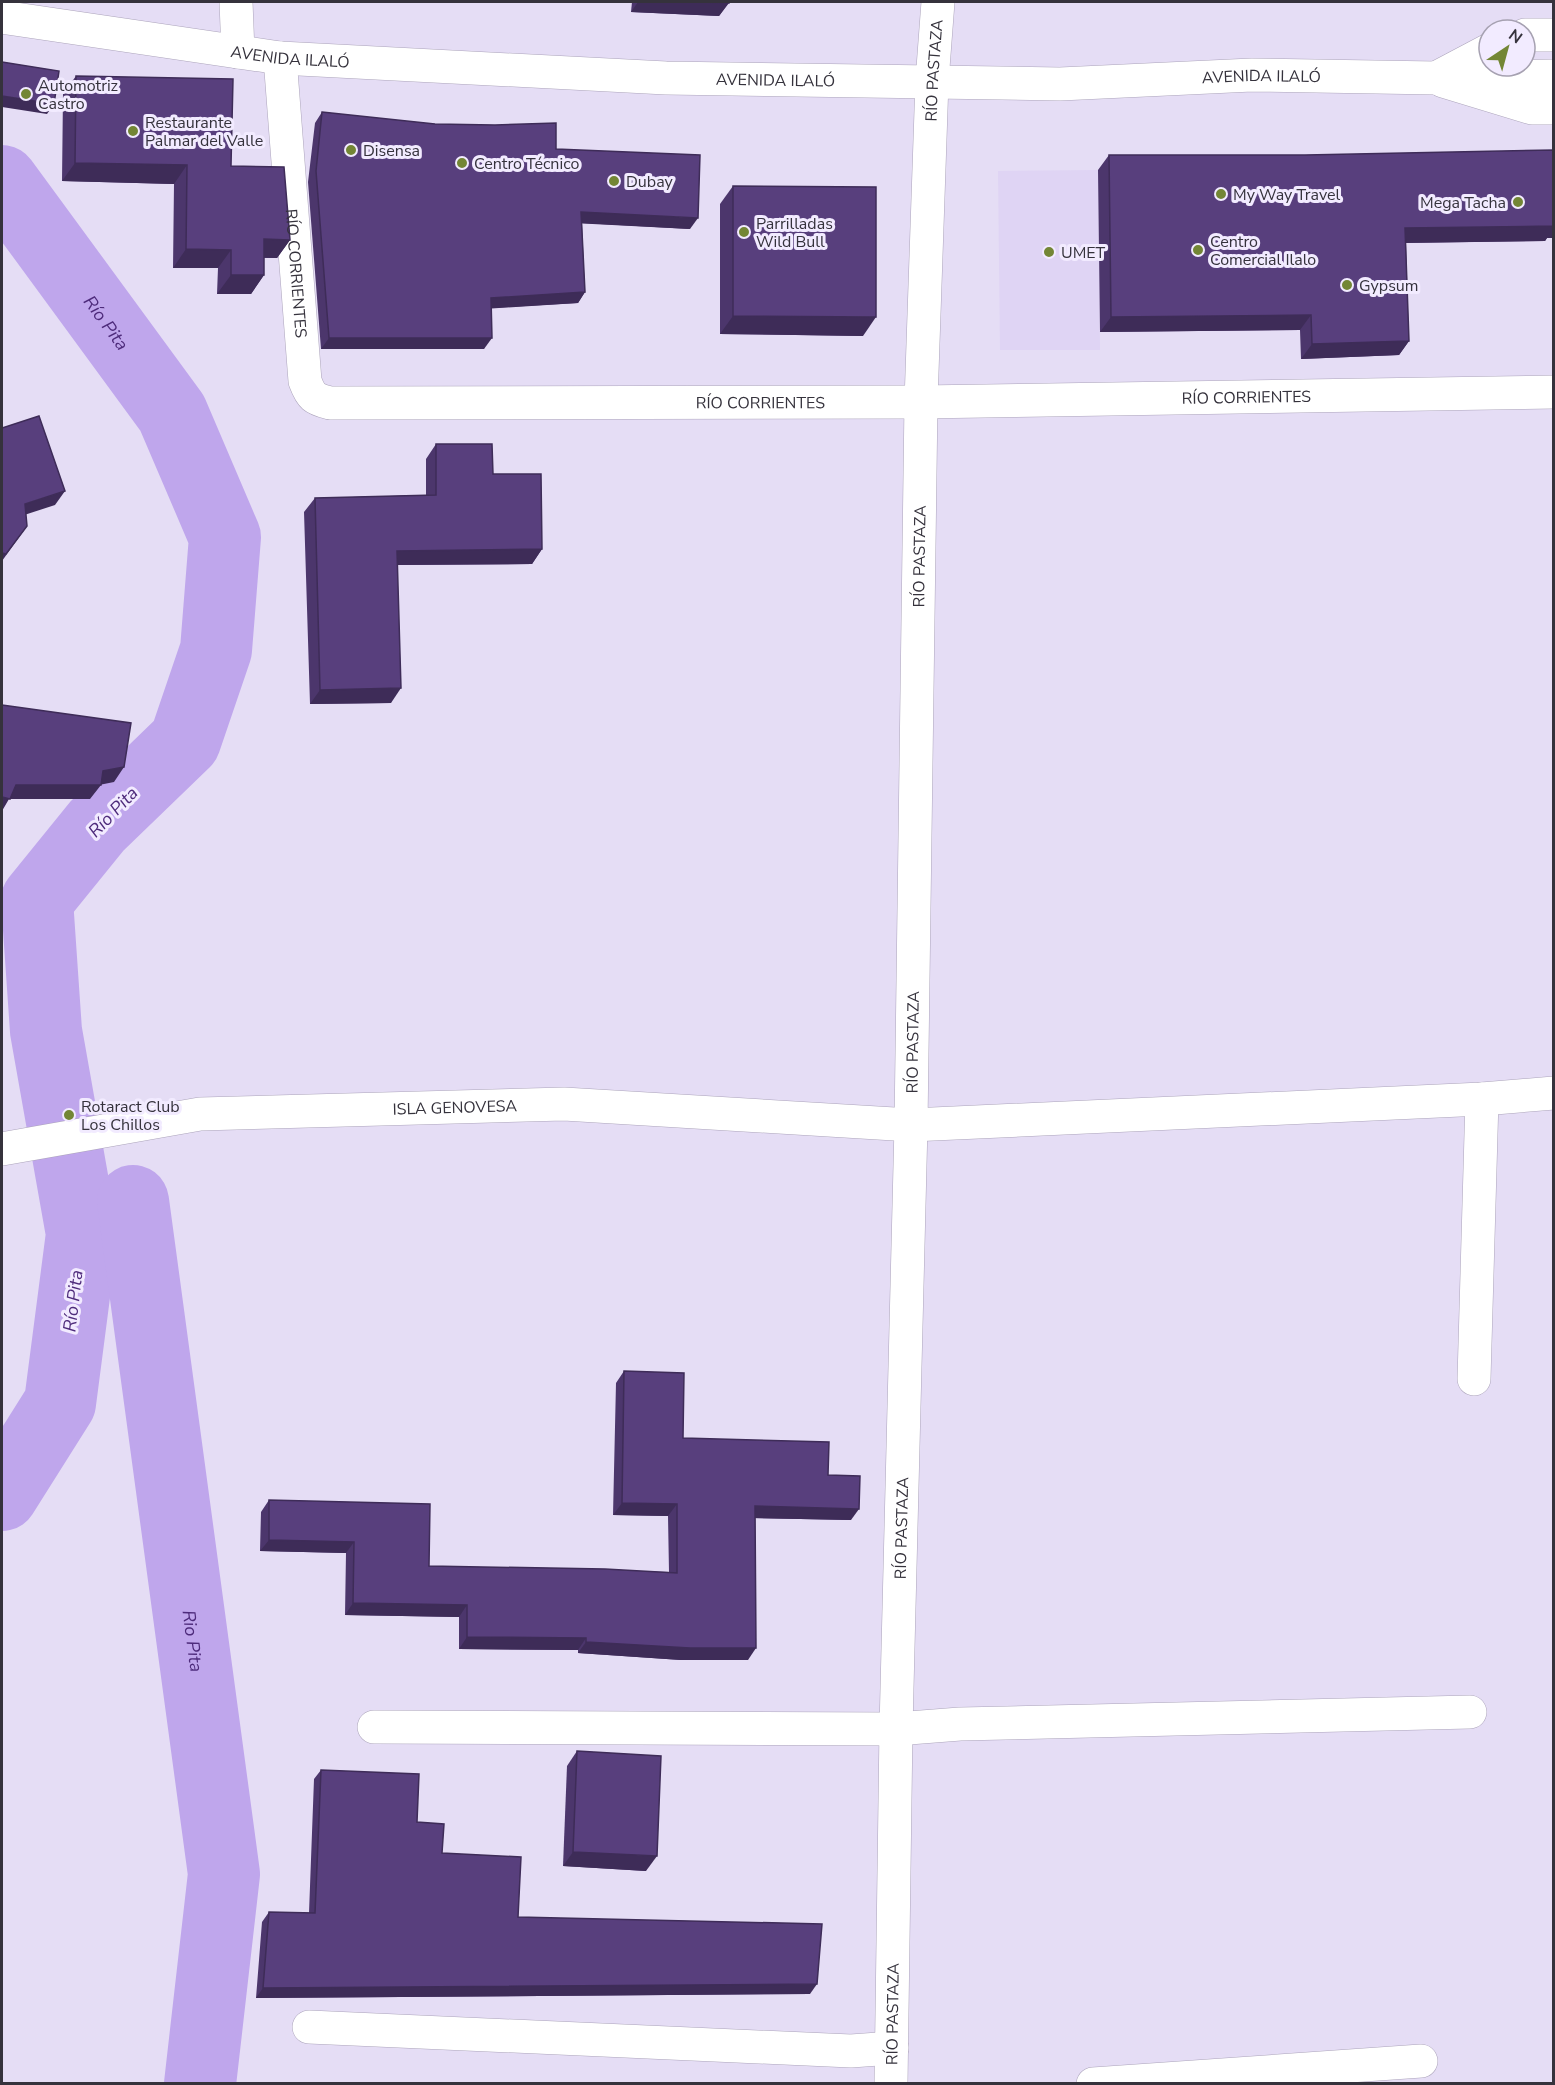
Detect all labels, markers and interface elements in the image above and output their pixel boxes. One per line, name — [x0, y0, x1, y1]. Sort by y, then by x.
street label: RÍO PASTAZA — [921, 18, 949, 122]
north arrow — [1477, 18, 1537, 78]
text: N — [1504, 24, 1527, 49]
street label: AVENIDA ILALÓ — [229, 41, 350, 74]
street label: AVENIDA ILALÓ — [1201, 65, 1321, 89]
street label: AVENIDA ILALÓ — [716, 69, 835, 93]
place label: Automotriz Castro — [38, 75, 118, 115]
marker: Automotriz Castro — [19, 87, 33, 101]
place label: Restaurante Palmar del Valle — [145, 112, 263, 152]
marker: Restaurante Palmar del Valle — [126, 124, 140, 138]
place label: Disensa — [363, 140, 420, 162]
marker: Disensa — [344, 143, 358, 157]
place label: Centro Técnico — [474, 153, 579, 175]
marker: Centro Técnico — [455, 156, 469, 170]
place label: Dubay — [626, 171, 674, 193]
marker: Dubay — [607, 174, 621, 188]
place label: My Way Travel — [1233, 184, 1341, 206]
marker: My Way Travel — [1214, 187, 1228, 201]
place label: Mega Tacha — [1420, 192, 1506, 214]
marker: Mega Tacha — [1511, 195, 1525, 209]
street label: RÍO CORRIENTES — [280, 208, 312, 339]
place label: Parrilladas Wild Bull — [756, 213, 833, 253]
marker: Parrilladas Wild Bull — [737, 225, 751, 239]
place label: Centro Comercial Ilalo — [1210, 231, 1316, 271]
place label: UMET — [1061, 242, 1105, 264]
marker: Centro Comercial Ilalo — [1191, 243, 1205, 257]
marker: UMET — [1042, 245, 1056, 259]
place label: Gypsum — [1359, 275, 1419, 297]
marker: Gypsum — [1340, 278, 1354, 292]
water label: Río Pita — [78, 291, 134, 355]
street label: RÍO CORRIENTES — [1182, 386, 1311, 410]
street label: RÍO CORRIENTES — [696, 392, 825, 414]
street label: RÍO PASTAZA — [908, 505, 932, 608]
water label: Río Pita — [83, 781, 143, 843]
street label: RÍO PASTAZA — [901, 991, 925, 1094]
street label: ISLA GENOVESA — [392, 1095, 518, 1121]
place label: Rotaract Club Los Chillos — [81, 1096, 179, 1136]
marker: Rotaract Club Los Chillos — [62, 1108, 76, 1122]
water label: Río Pita — [57, 1269, 89, 1333]
street label: RÍO PASTAZA — [890, 1476, 914, 1580]
water label: Rio Pita — [176, 1608, 209, 1673]
street label: RÍO PASTAZA — [881, 1962, 905, 2065]

